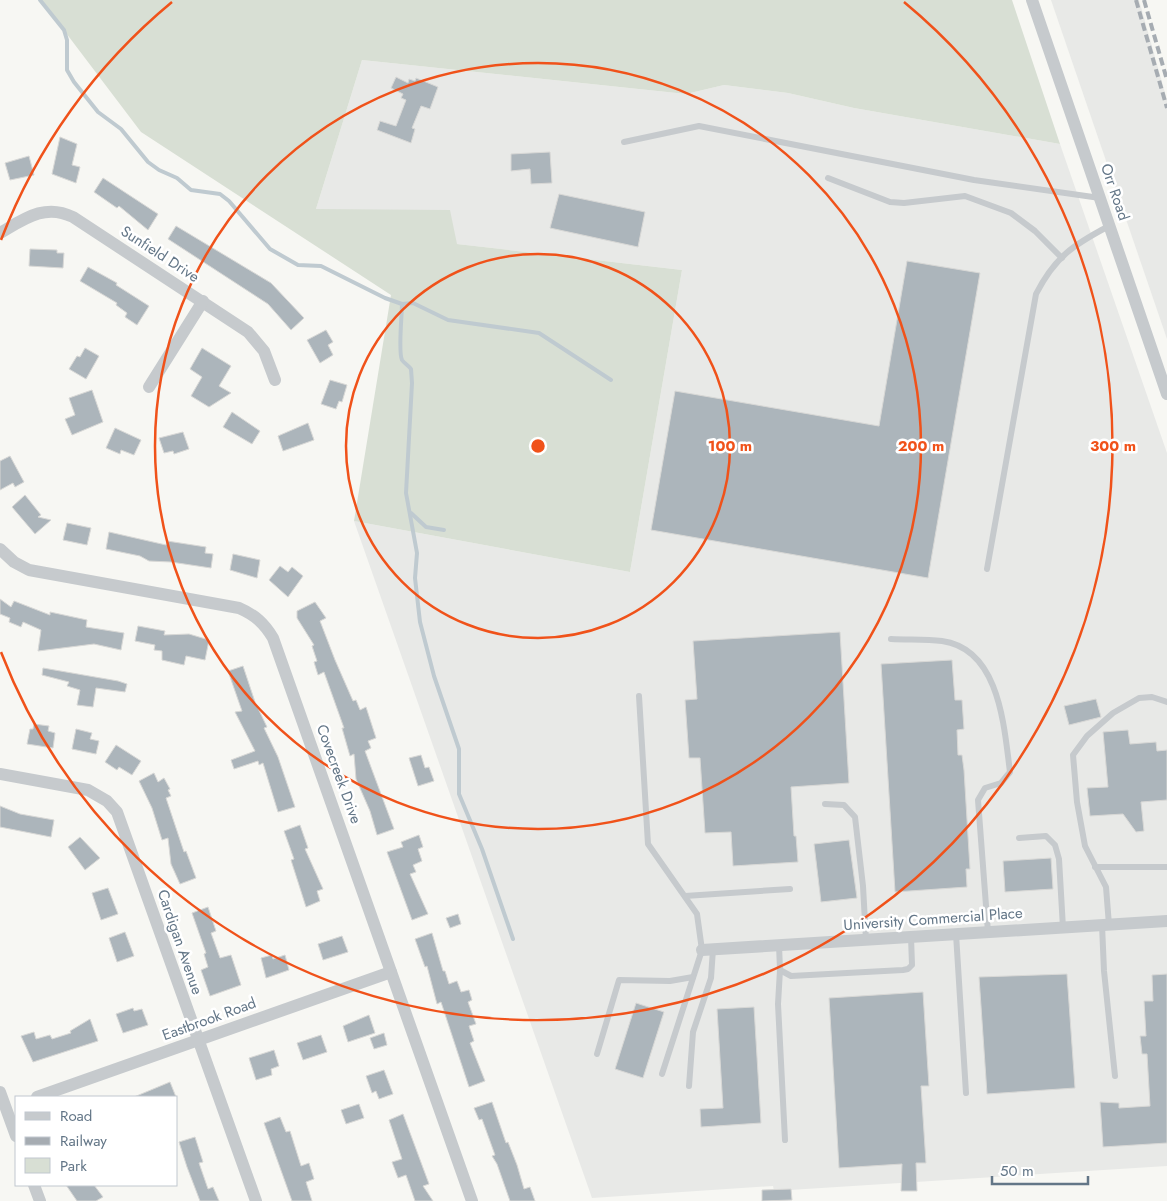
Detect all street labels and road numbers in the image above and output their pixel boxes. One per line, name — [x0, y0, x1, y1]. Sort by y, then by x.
street label: Orr Road — [1095, 161, 1135, 223]
street label: Sunfield Drive — [116, 220, 204, 288]
street label: Covecreek Drive — [311, 721, 367, 827]
street label: Cardigan Avenue — [152, 886, 208, 998]
street label: University Commercial Place — [843, 902, 1024, 936]
street label: Eastbrook Road — [159, 992, 259, 1046]

